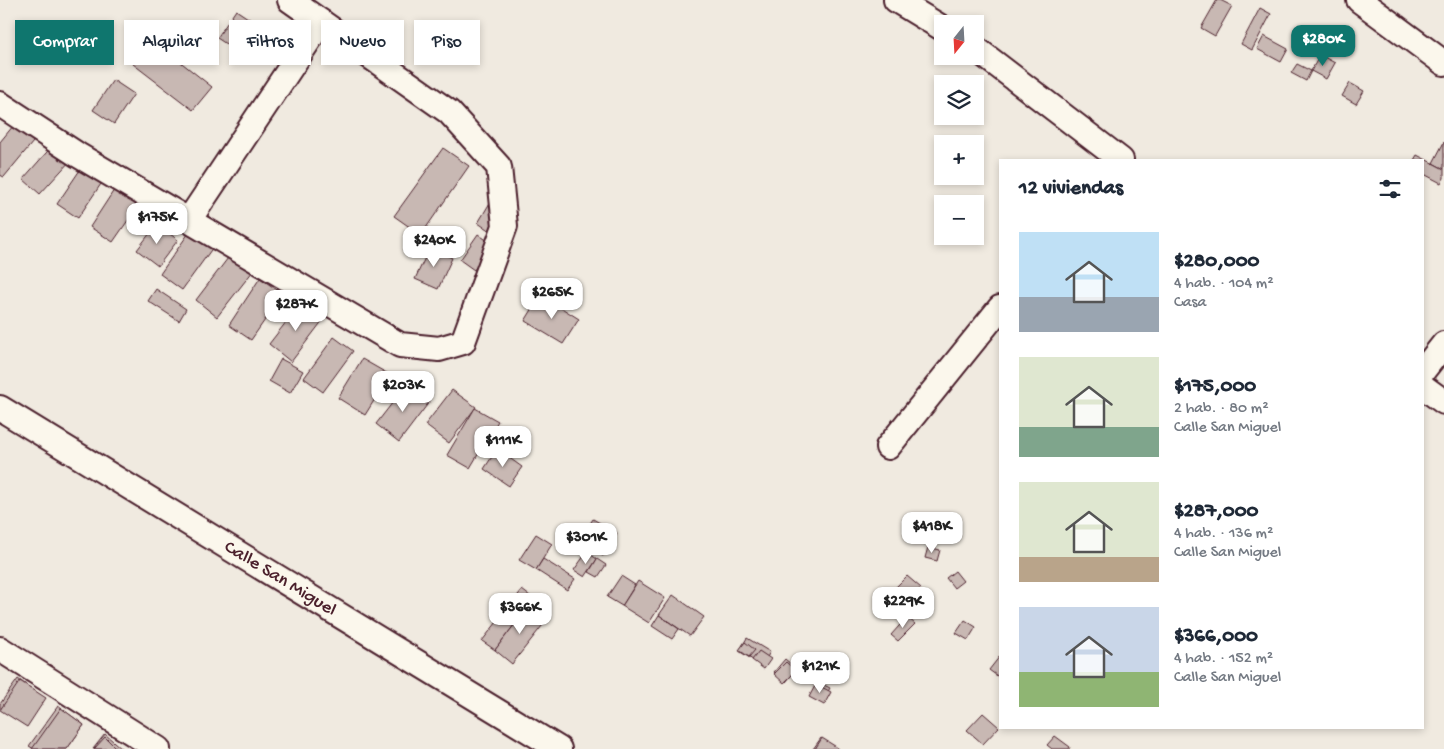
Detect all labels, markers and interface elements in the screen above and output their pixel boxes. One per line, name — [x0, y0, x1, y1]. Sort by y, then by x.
north arrow — [934, 15, 984, 65]
map controls — [934, 15, 984, 245]
chip: Comprar — [15, 20, 114, 65]
chip: Alquilar — [124, 20, 219, 65]
chip: Filtros — [229, 20, 311, 65]
chip: Nuevo — [321, 20, 404, 65]
chip: Piso — [414, 20, 480, 65]
pin: $280K — [1288, 24, 1358, 67]
text: $280K — [1302, 31, 1344, 50]
button: layers — [934, 75, 984, 125]
button: + — [934, 135, 984, 185]
icon: filters — [1376, 175, 1404, 203]
text: 12 viviendas — [1019, 177, 1123, 202]
button: − — [934, 195, 984, 245]
pin: $175K — [122, 202, 192, 245]
text: $175K — [137, 209, 177, 228]
pin: $240K — [399, 226, 469, 268]
text: $240K — [414, 232, 454, 251]
text: $280,000 — [1174, 250, 1260, 275]
icon: home — [1059, 252, 1119, 312]
text: 4 hab. · 104 m² — [1174, 275, 1274, 294]
pin: $265K — [517, 278, 587, 320]
text: $265K — [532, 284, 572, 303]
pin: $287K — [261, 290, 331, 332]
text: Casa — [1174, 294, 1206, 313]
text: $287K — [276, 296, 316, 315]
pin: $203K — [368, 370, 438, 413]
text: $175,000 — [1174, 375, 1256, 400]
text: $203K — [382, 377, 424, 396]
icon: home — [1059, 377, 1119, 437]
text: 2 hab. · 80 m² — [1174, 400, 1269, 419]
text: Calle San Miguel — [1174, 419, 1281, 438]
pin: $111K — [468, 426, 538, 468]
text: $111K — [485, 432, 521, 451]
text: $287,000 — [1174, 500, 1259, 525]
icon: home — [1059, 502, 1119, 562]
pin: $418K — [897, 512, 967, 554]
text: $418K — [913, 518, 951, 537]
pin: $301K — [551, 522, 621, 565]
text: 4 hab. · 136 m² — [1174, 525, 1273, 544]
text: $301K — [566, 529, 606, 548]
street label: Calle San Miguel — [220, 536, 340, 622]
text: Calle San Miguel — [1174, 544, 1281, 563]
pin: $229K — [868, 586, 938, 629]
pin: $366K — [485, 592, 555, 635]
text: $229K — [883, 593, 923, 612]
text: $366K — [500, 599, 540, 618]
text: $366,000 — [1174, 625, 1258, 650]
icon: home — [1059, 627, 1119, 687]
text: 4 hab. · 152 m² — [1174, 650, 1273, 669]
pin: $121K — [785, 652, 855, 694]
text: $121K — [802, 658, 838, 677]
text: Calle San Miguel — [1174, 669, 1281, 688]

